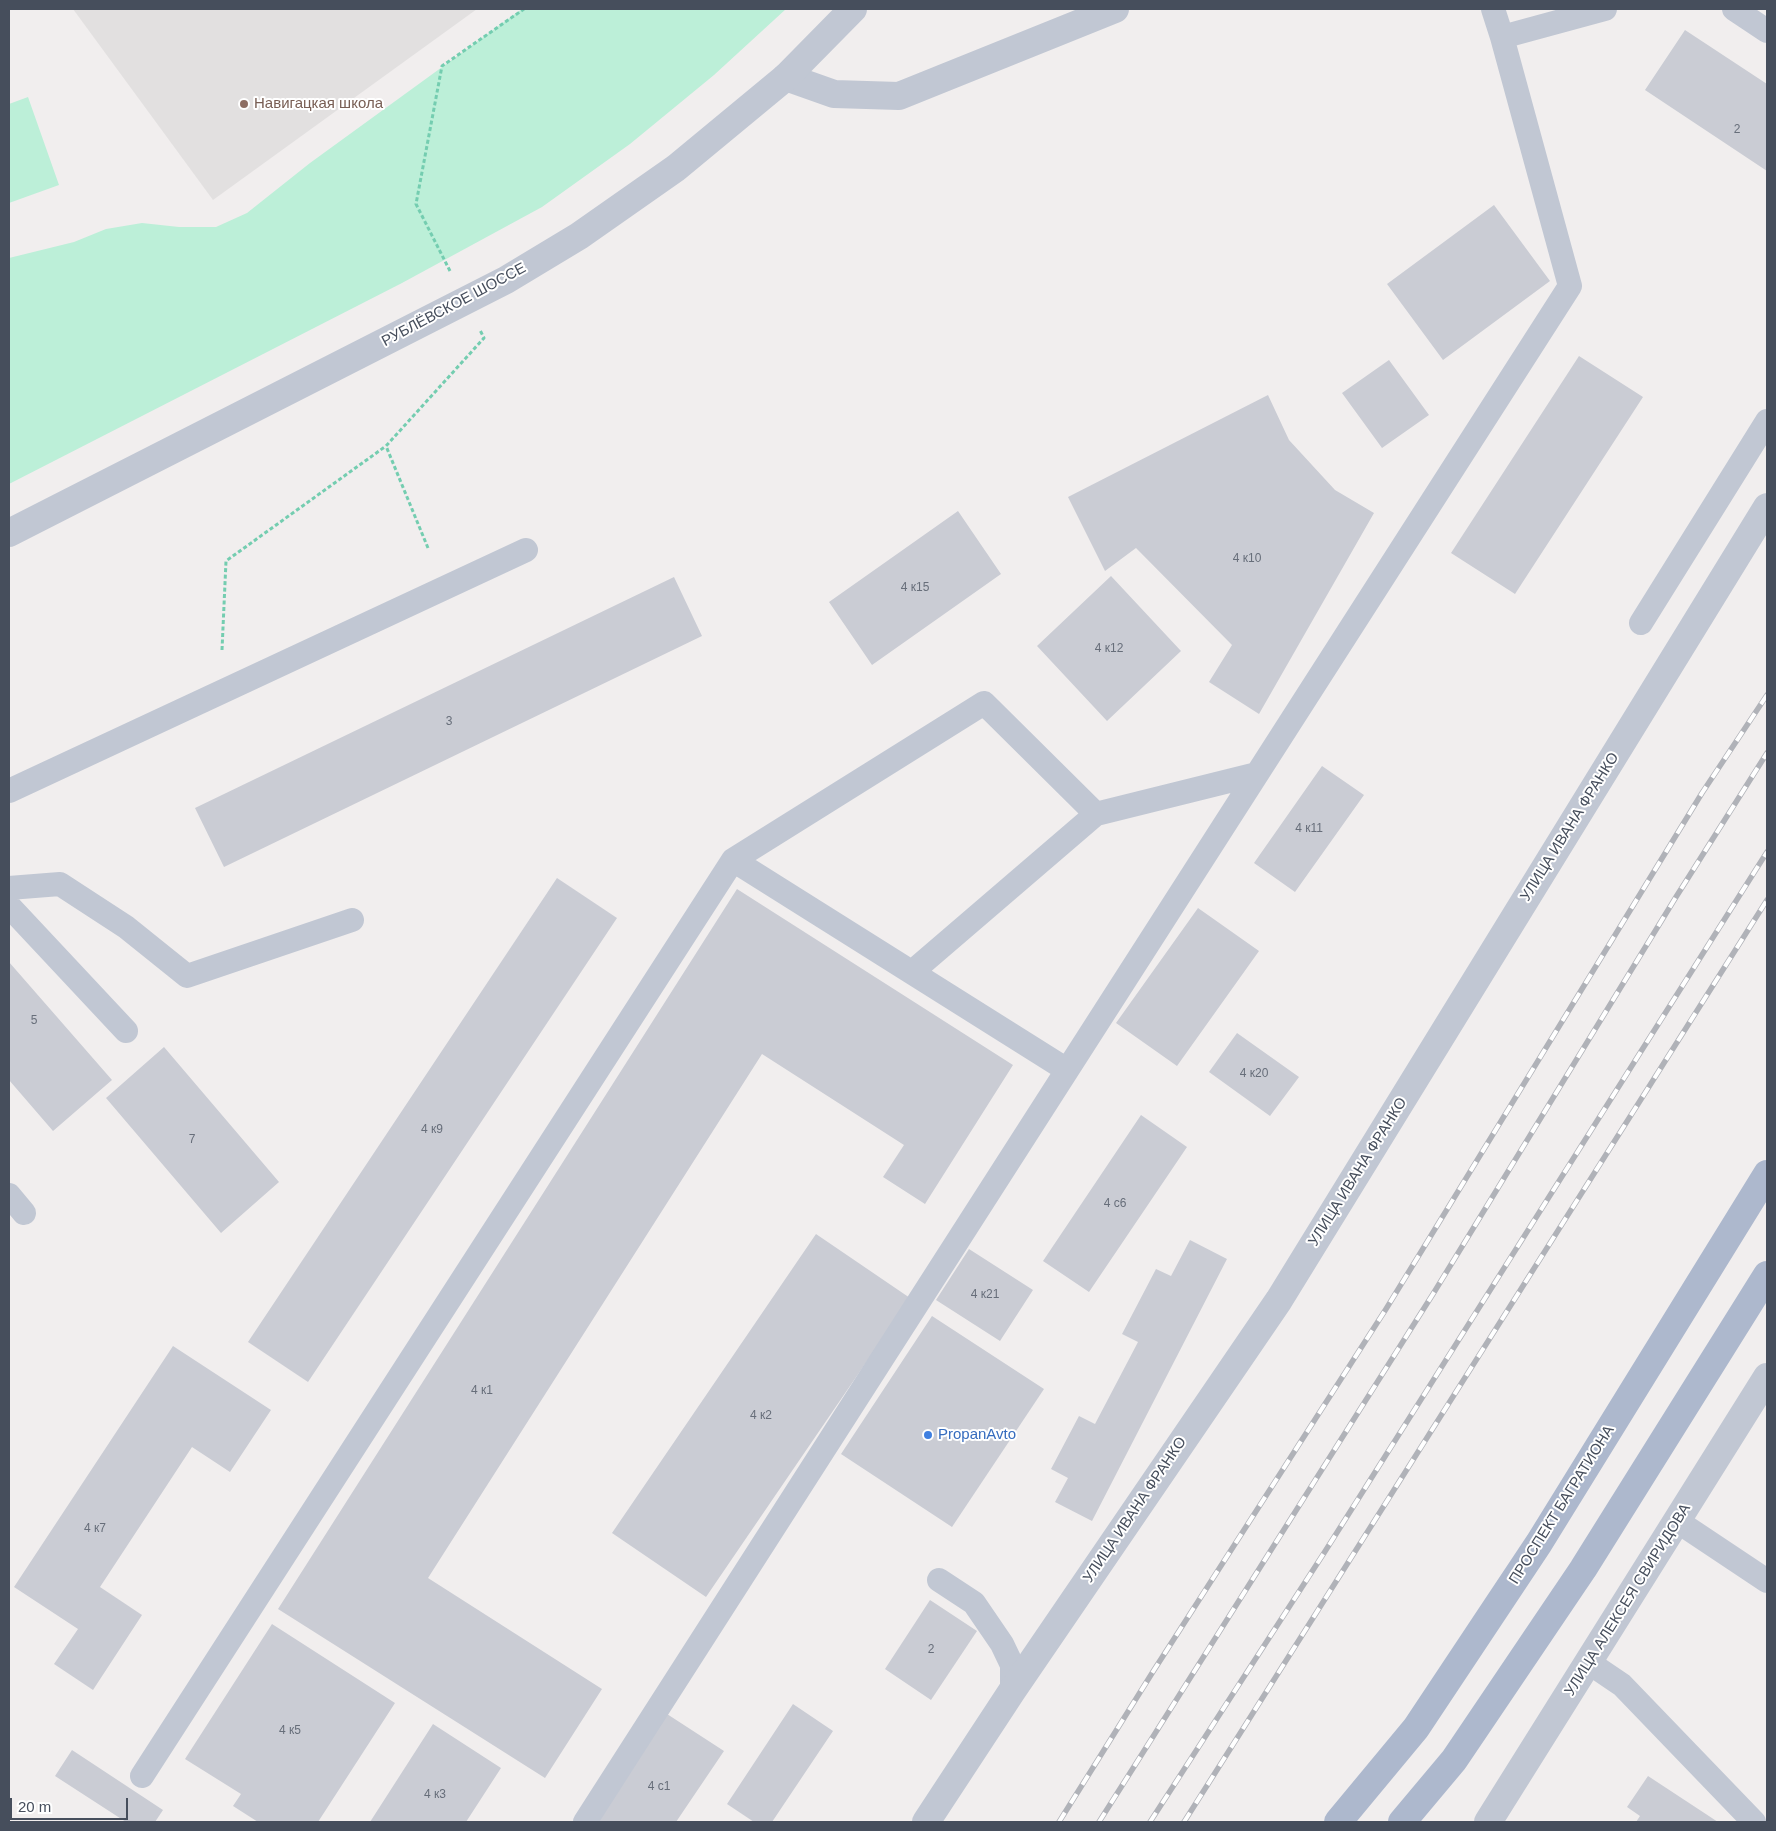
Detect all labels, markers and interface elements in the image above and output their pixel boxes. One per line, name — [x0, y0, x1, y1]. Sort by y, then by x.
place label: Навигацкая школа — [254, 95, 383, 113]
marker: Навигацкая школа — [238, 98, 250, 110]
house number: 2 — [1734, 123, 1740, 137]
street label: РУБЛЁВСКОЕ ШОССЕ — [379, 259, 529, 351]
house number: 4 к10 — [1233, 552, 1261, 566]
house number: 4 к15 — [901, 581, 929, 595]
house number: 4 к12 — [1095, 642, 1123, 656]
house number: 3 — [446, 715, 452, 729]
street label: УЛИЦА ИВАНА ФРАНКО — [1517, 749, 1623, 905]
house number: 4 к11 — [1295, 822, 1323, 836]
house number: 5 — [31, 1014, 37, 1028]
house number: 4 к20 — [1240, 1067, 1268, 1081]
street label: УЛИЦА ИВАНА ФРАНКО — [1305, 1094, 1411, 1250]
house number: 4 к9 — [421, 1123, 443, 1137]
house number: 7 — [189, 1133, 195, 1147]
house number: 4 с6 — [1104, 1197, 1126, 1211]
house number: 4 к21 — [971, 1288, 999, 1302]
house number: 4 к1 — [471, 1384, 493, 1398]
house number: 4 к2 — [750, 1409, 772, 1423]
street label: ПРОСПЕКТ БАГРАТИОНА — [1506, 1422, 1618, 1588]
place label: PropanAvto — [938, 1426, 1016, 1444]
marker: PropanAvto — [922, 1429, 934, 1441]
street label: УЛИЦА ИВАНА ФРАНКО — [1080, 1434, 1190, 1586]
street label: УЛИЦА АЛЕКСЕЯ СВИРИДОВА — [1561, 1501, 1695, 1699]
house number: 4 к7 — [84, 1522, 106, 1536]
house number: 2 — [928, 1643, 934, 1657]
house number: 4 к5 — [279, 1724, 301, 1738]
house number: 4 с1 — [648, 1780, 670, 1794]
scale bar — [12, 1788, 130, 1820]
house number: 4 к3 — [424, 1788, 446, 1802]
text: 20 m — [18, 1798, 51, 1815]

